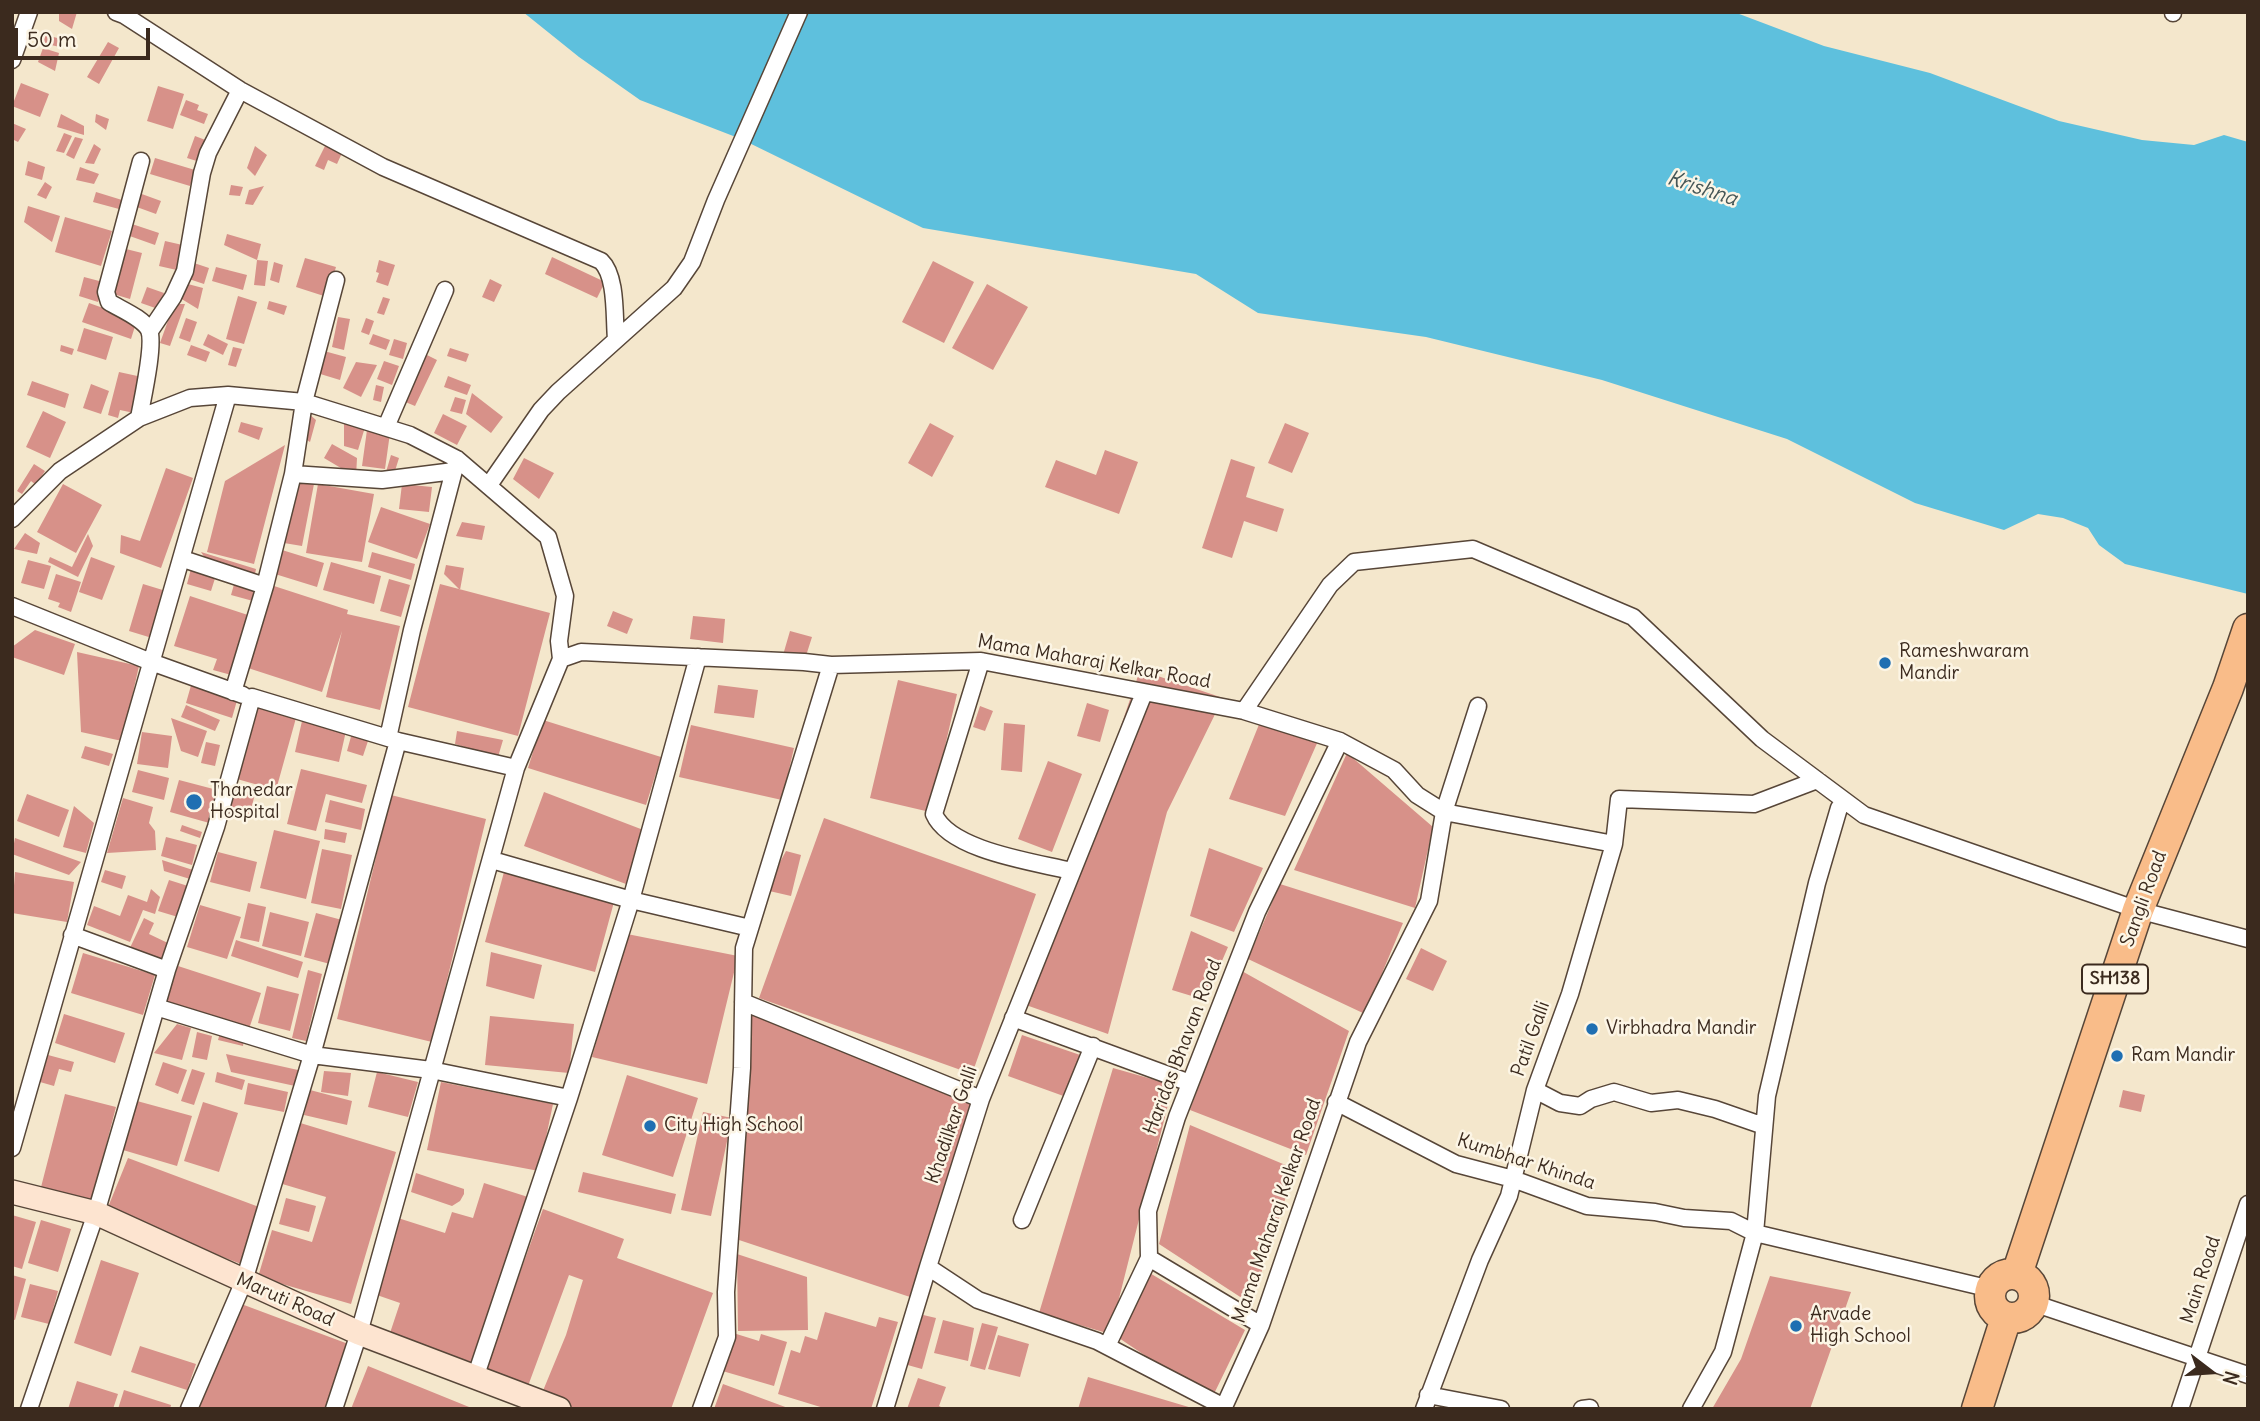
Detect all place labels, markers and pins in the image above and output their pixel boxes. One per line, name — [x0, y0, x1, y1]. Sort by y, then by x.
place label: Rameshwaram Mandir — [1899, 641, 2029, 685]
marker: Rameshwaram Mandir — [1877, 655, 1893, 671]
place label: Thanedar Hospital — [210, 780, 293, 824]
marker: Thanedar Hospital — [184, 792, 204, 812]
place label: Virbhadra Mandir — [1606, 1018, 1756, 1040]
marker: Virbhadra Mandir — [1584, 1021, 1600, 1037]
place label: Ram Mandir — [2131, 1045, 2235, 1067]
marker: Ram Mandir — [2109, 1048, 2125, 1064]
place label: City High School — [664, 1115, 803, 1137]
marker: City High School — [642, 1118, 658, 1134]
place label: Arvade High School — [1810, 1304, 1911, 1348]
marker: Arvade High School — [1788, 1318, 1804, 1334]

